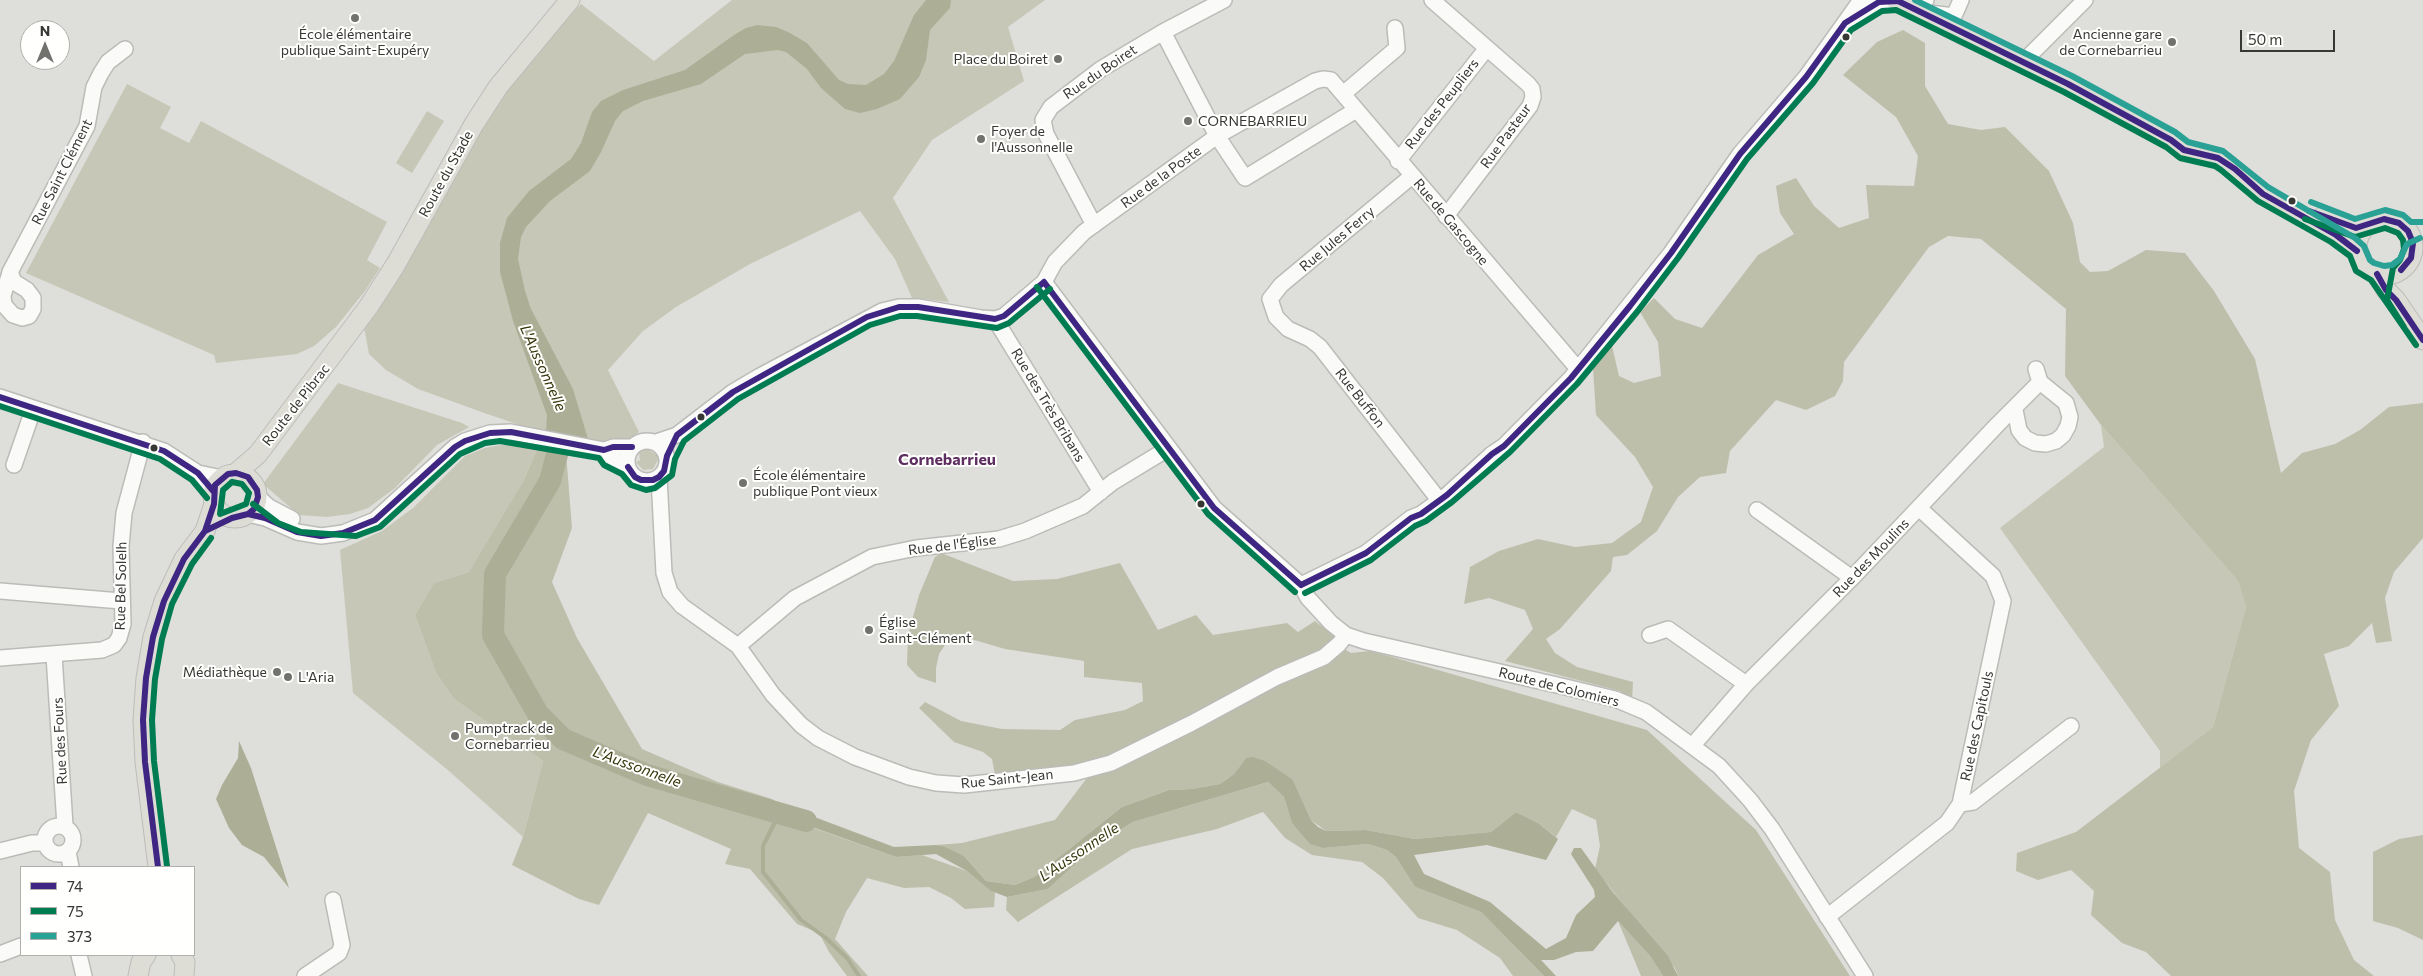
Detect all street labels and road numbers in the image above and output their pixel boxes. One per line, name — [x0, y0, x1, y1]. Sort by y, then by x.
street label: Rue du Boiret — [1060, 41, 1140, 103]
street label: Rue des Peupliers — [1402, 55, 1482, 153]
street label: Rue Pasteur — [1477, 100, 1535, 172]
street label: Rue Saint Clément — [28, 116, 96, 228]
street label: Route du Stade — [415, 128, 477, 220]
street label: Rue de la Poste — [1118, 142, 1204, 212]
street label: Rue de Gascogne — [1410, 175, 1492, 269]
street label: Rue Jules Ferry — [1296, 203, 1378, 275]
street label: Rue des Très Bribans — [1007, 345, 1089, 465]
street label: Route de Pibrac — [259, 361, 333, 449]
street label: Rue Buffon — [1332, 365, 1388, 431]
street label: Rue des Moulins — [1829, 515, 1913, 601]
street label: Rue de l'Église — [907, 531, 997, 559]
street label: Rue Bel Solelh — [112, 541, 130, 631]
street label: Route de Colomiers — [1497, 664, 1621, 710]
street label: Rue des Capitouls — [1957, 669, 1997, 783]
street label: Rue des Fours — [49, 697, 71, 785]
street label: Rue Saint-Jean — [960, 766, 1054, 792]

